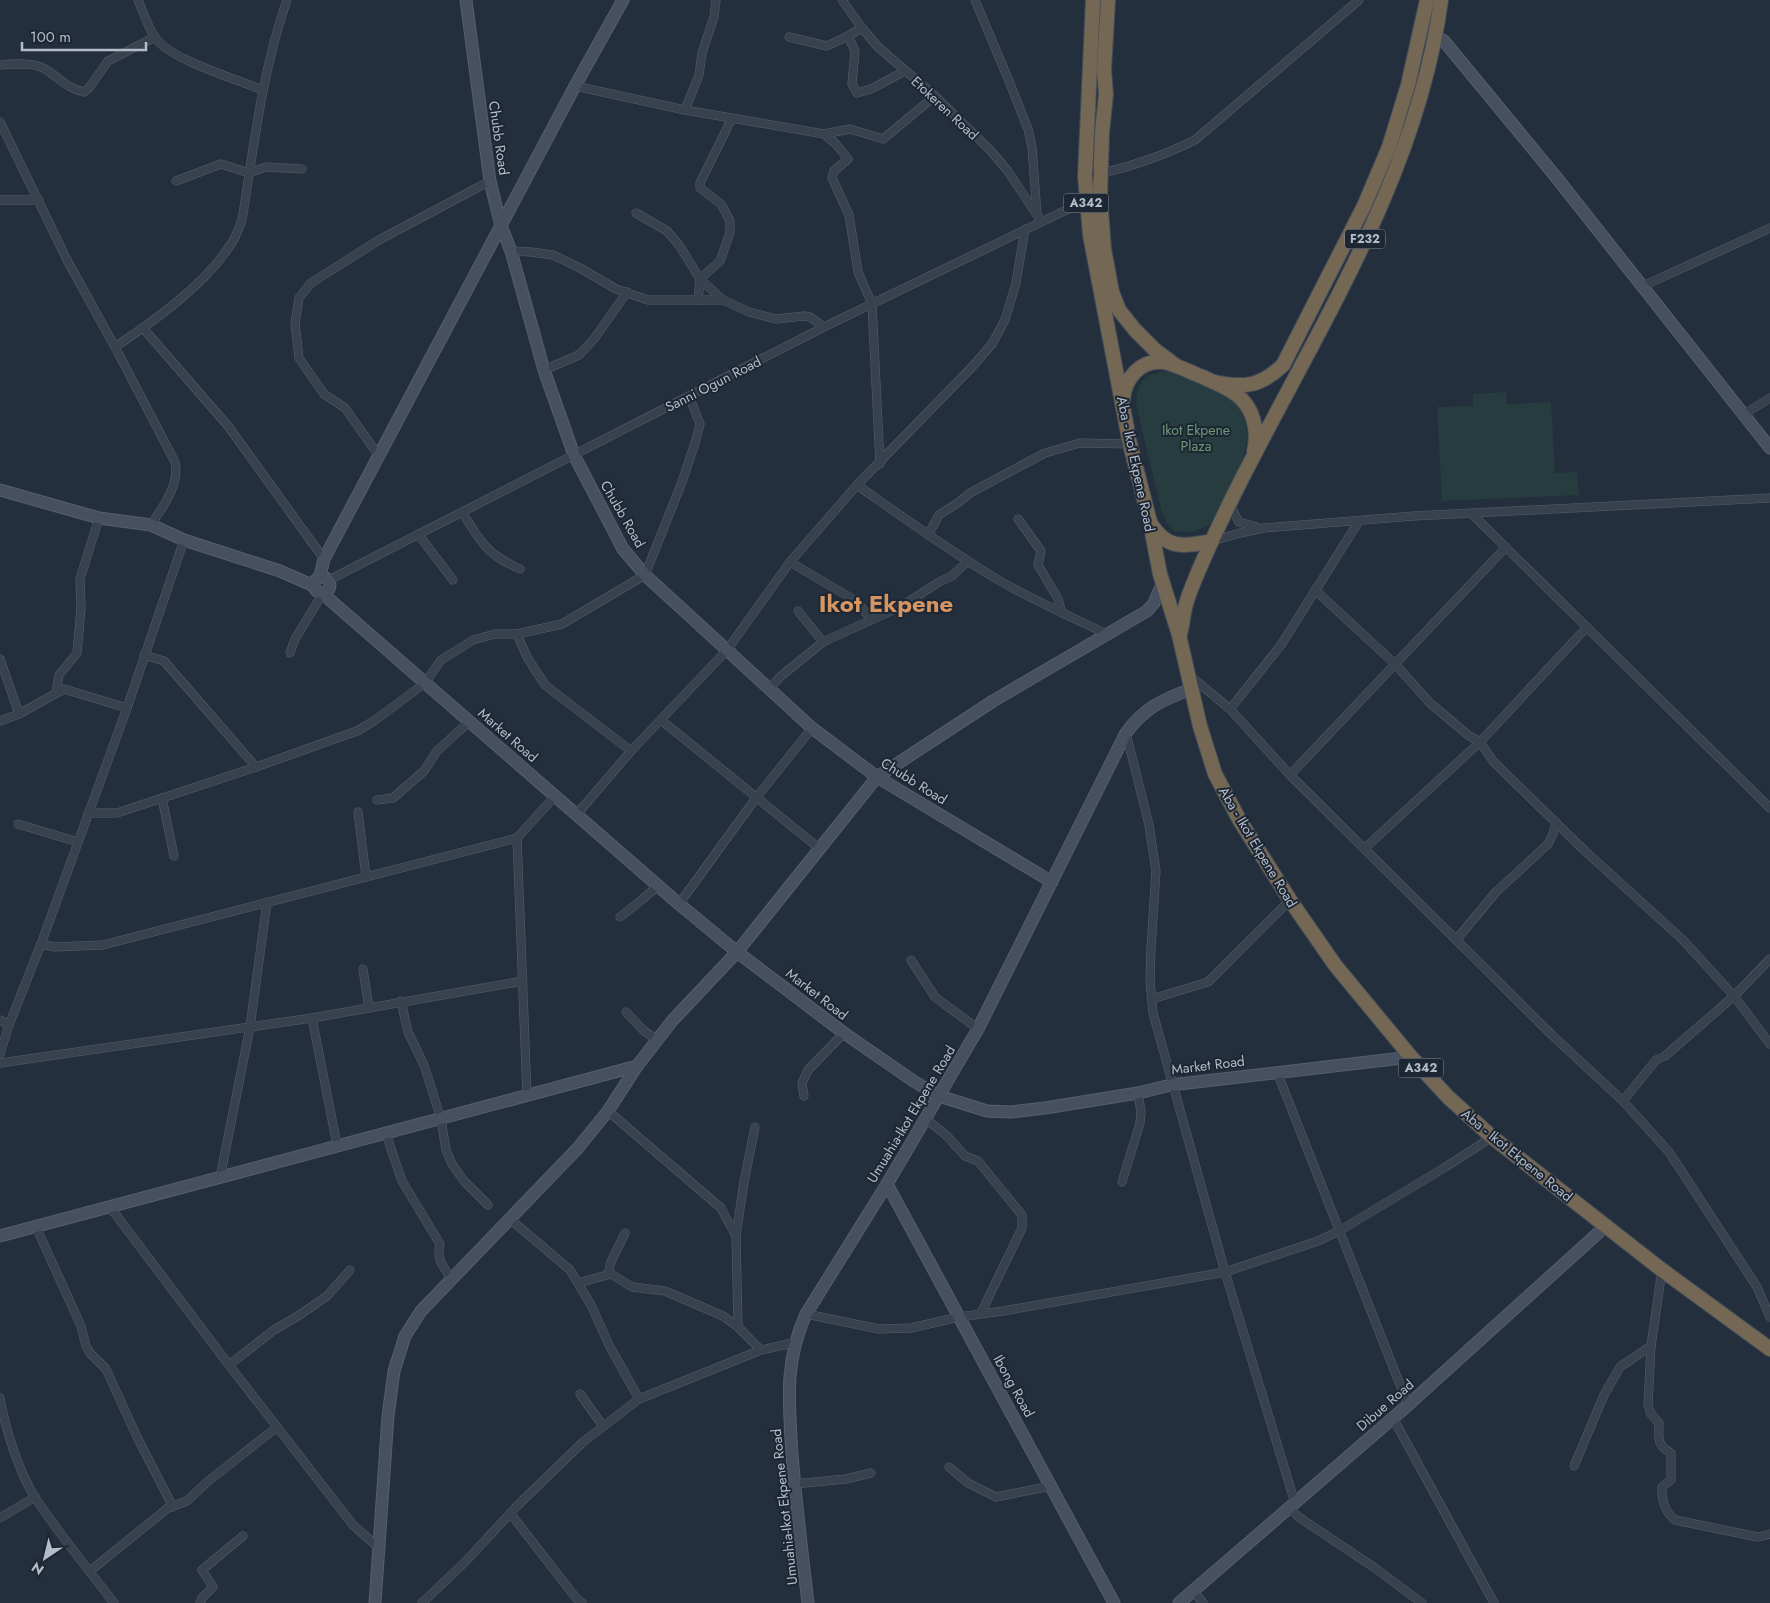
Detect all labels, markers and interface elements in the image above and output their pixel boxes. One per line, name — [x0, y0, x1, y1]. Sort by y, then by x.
scale bar — [22, 20, 146, 52]
text: 100 m — [30, 26, 71, 48]
street label: Etokeren Road — [907, 72, 983, 144]
street label: Chubb Road — [484, 100, 514, 176]
road number: A342 — [1064, 194, 1108, 212]
road number: F232 — [1345, 230, 1385, 248]
street label: Sanni Ogun Road — [662, 351, 764, 417]
street label: Aba - Ikot Ekpene Road — [1112, 394, 1160, 534]
park label: Ikot Ekpene Plaza — [1162, 420, 1230, 456]
street label: Chubb Road — [596, 477, 650, 551]
district label: Ikot Ekpene — [819, 586, 953, 621]
street label: Market Road — [474, 703, 542, 767]
street label: Chubb Road — [877, 753, 951, 809]
street label: Aba - Ikot Ekpene Road — [1214, 783, 1302, 911]
street label: Market Road — [782, 963, 852, 1025]
street label: Umuahia-Ikot Ekpene Road — [862, 1042, 960, 1186]
street label: Market Road — [1170, 1051, 1246, 1079]
road number: A342 — [1398, 1058, 1444, 1078]
street label: Aba - Ikot Ekpene Road — [1457, 1104, 1577, 1206]
street label: Ibong Road — [989, 1351, 1039, 1421]
street label: Dibue Road — [1352, 1374, 1418, 1436]
street label: Umuahia-Ikot Ekpene Road — [766, 1428, 802, 1586]
north arrow — [20, 1533, 70, 1583]
text: N — [27, 1557, 48, 1580]

